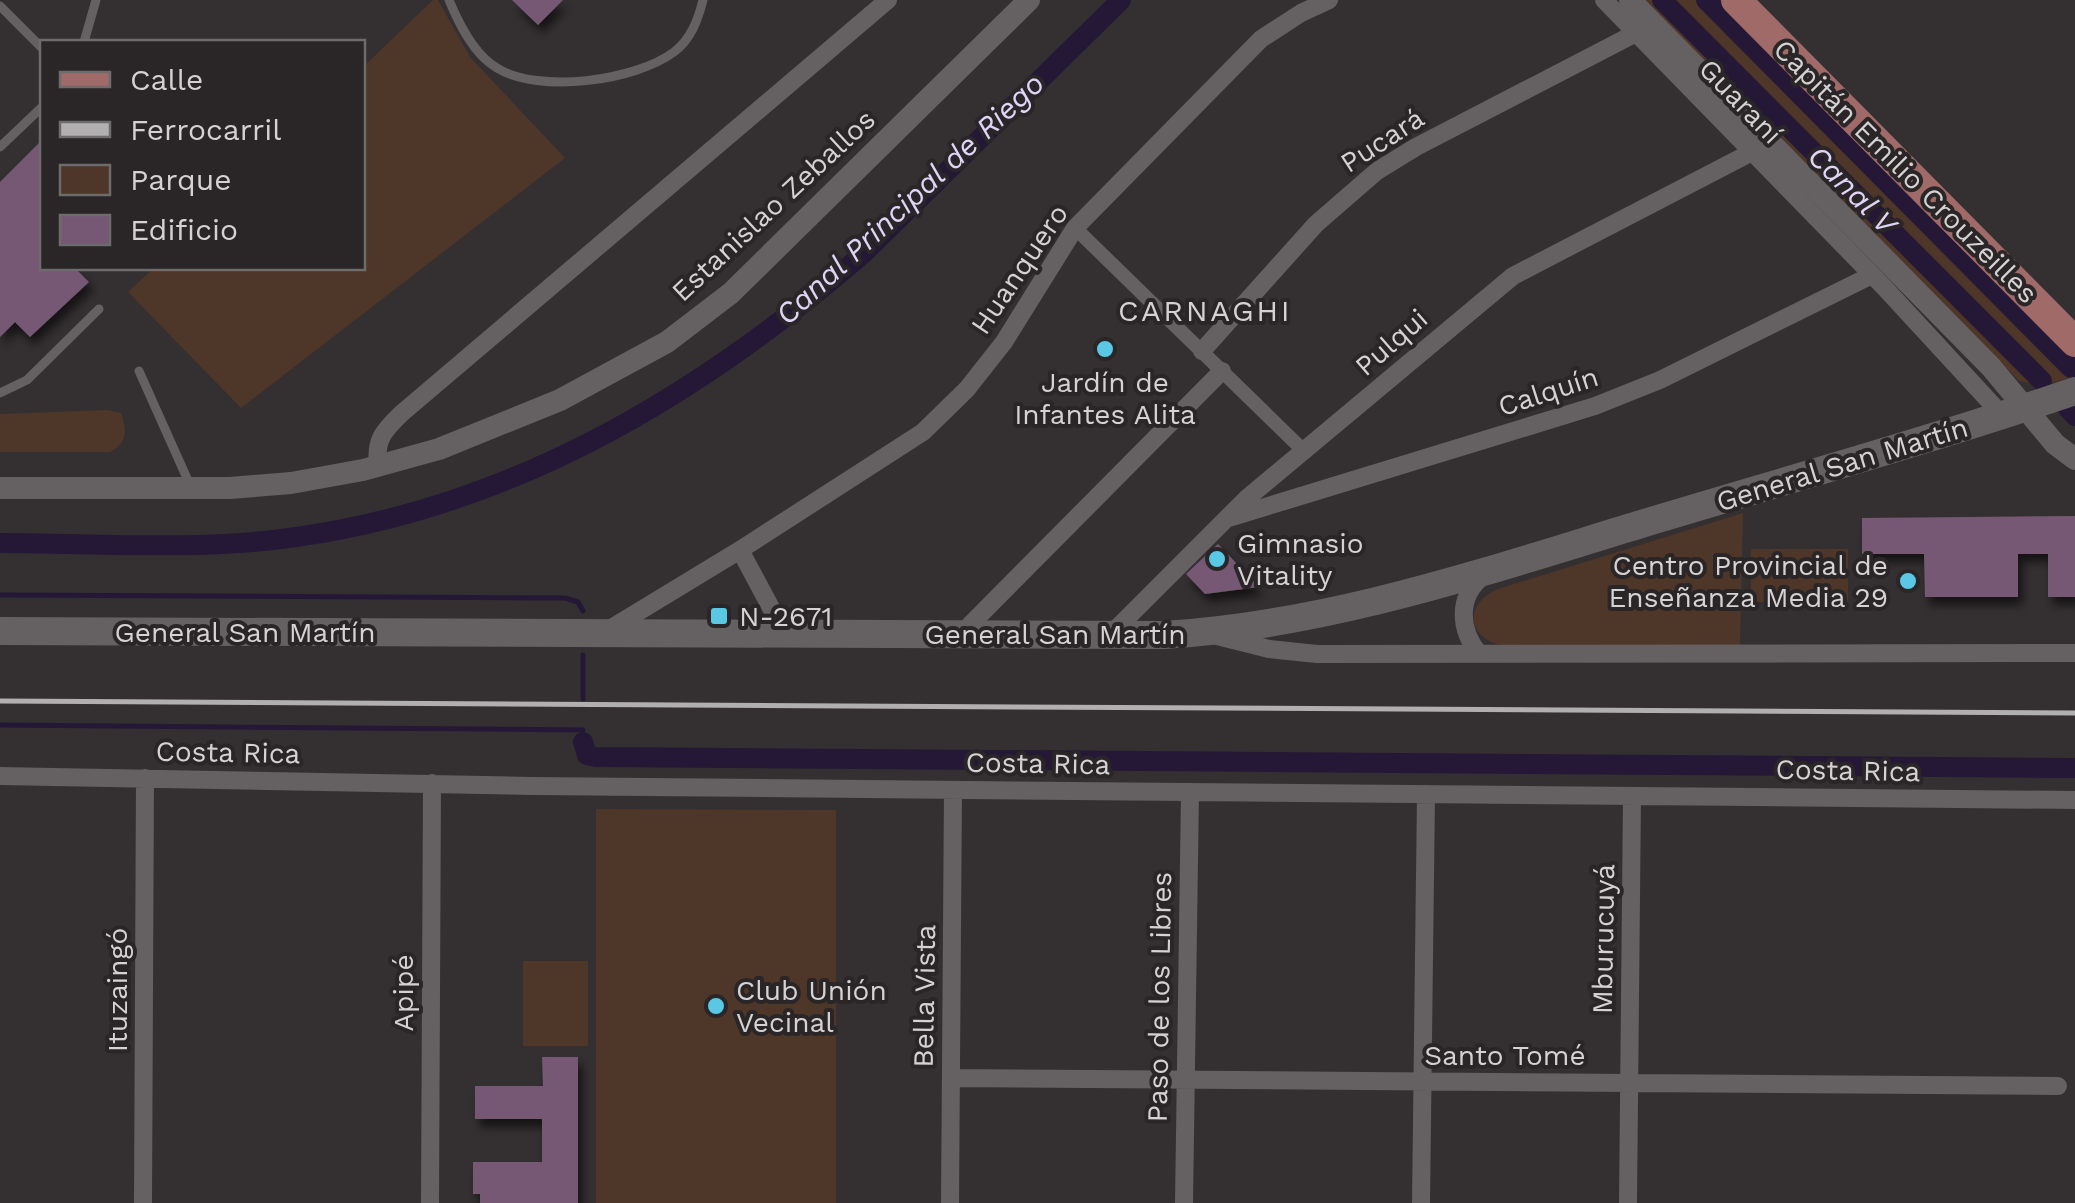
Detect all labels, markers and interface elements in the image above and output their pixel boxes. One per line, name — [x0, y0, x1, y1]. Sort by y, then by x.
street label: Capitán Emilio Crouzeilles — [1767, 33, 2044, 310]
legend — [40, 40, 365, 270]
street label: Guaraní — [1692, 52, 1789, 151]
text: Calle — [130, 62, 203, 97]
water label: Canal Principal de Riego — [769, 65, 1051, 332]
street label: Pucará — [1334, 101, 1430, 180]
street label: Estanislao Zeballos — [665, 103, 882, 308]
text: Ferrocarril — [130, 112, 281, 147]
water label: Canal V — [1801, 138, 1905, 243]
text: Parque — [130, 162, 232, 197]
street label: Huanquero — [964, 198, 1075, 341]
text: Edificio — [130, 212, 238, 247]
district label: CARNAGHI — [1118, 293, 1292, 328]
street label: Pulqui — [1348, 302, 1434, 383]
marker: Jardín de Infantes Alita — [1094, 338, 1116, 360]
street label: Calquín — [1494, 360, 1602, 423]
place label: Jardín de Infantes Alita — [1014, 366, 1196, 431]
street label: General San Martín — [1713, 411, 1972, 518]
place label: Gimnasio Vitality — [1237, 527, 1364, 592]
marker: Gimnasio Vitality — [1206, 548, 1228, 570]
place label: Centro Provincial de Enseñanza Media 29 — [1608, 549, 1888, 614]
marker: Centro Provincial de Enseñanza Media 29 — [1897, 570, 1919, 592]
place label: N-2671 — [739, 600, 832, 633]
marker: N-2671 — [708, 605, 730, 627]
street label: General San Martín — [114, 616, 376, 649]
street label: General San Martín — [924, 618, 1186, 651]
street label: Costa Rica — [155, 735, 301, 770]
street label: Costa Rica — [965, 746, 1111, 781]
street label: Costa Rica — [1775, 753, 1921, 788]
street label: Mburucuyá — [1586, 863, 1621, 1014]
street label: Paso de los Libres — [1141, 871, 1178, 1123]
street label: Bella Vista — [907, 924, 942, 1068]
street label: Ituzaingó — [101, 928, 134, 1052]
street label: Apipé — [387, 954, 420, 1032]
place label: Club Unión Vecinal — [736, 974, 887, 1039]
marker: Club Unión Vecinal — [705, 995, 727, 1017]
street label: Santo Tomé — [1424, 1039, 1586, 1072]

